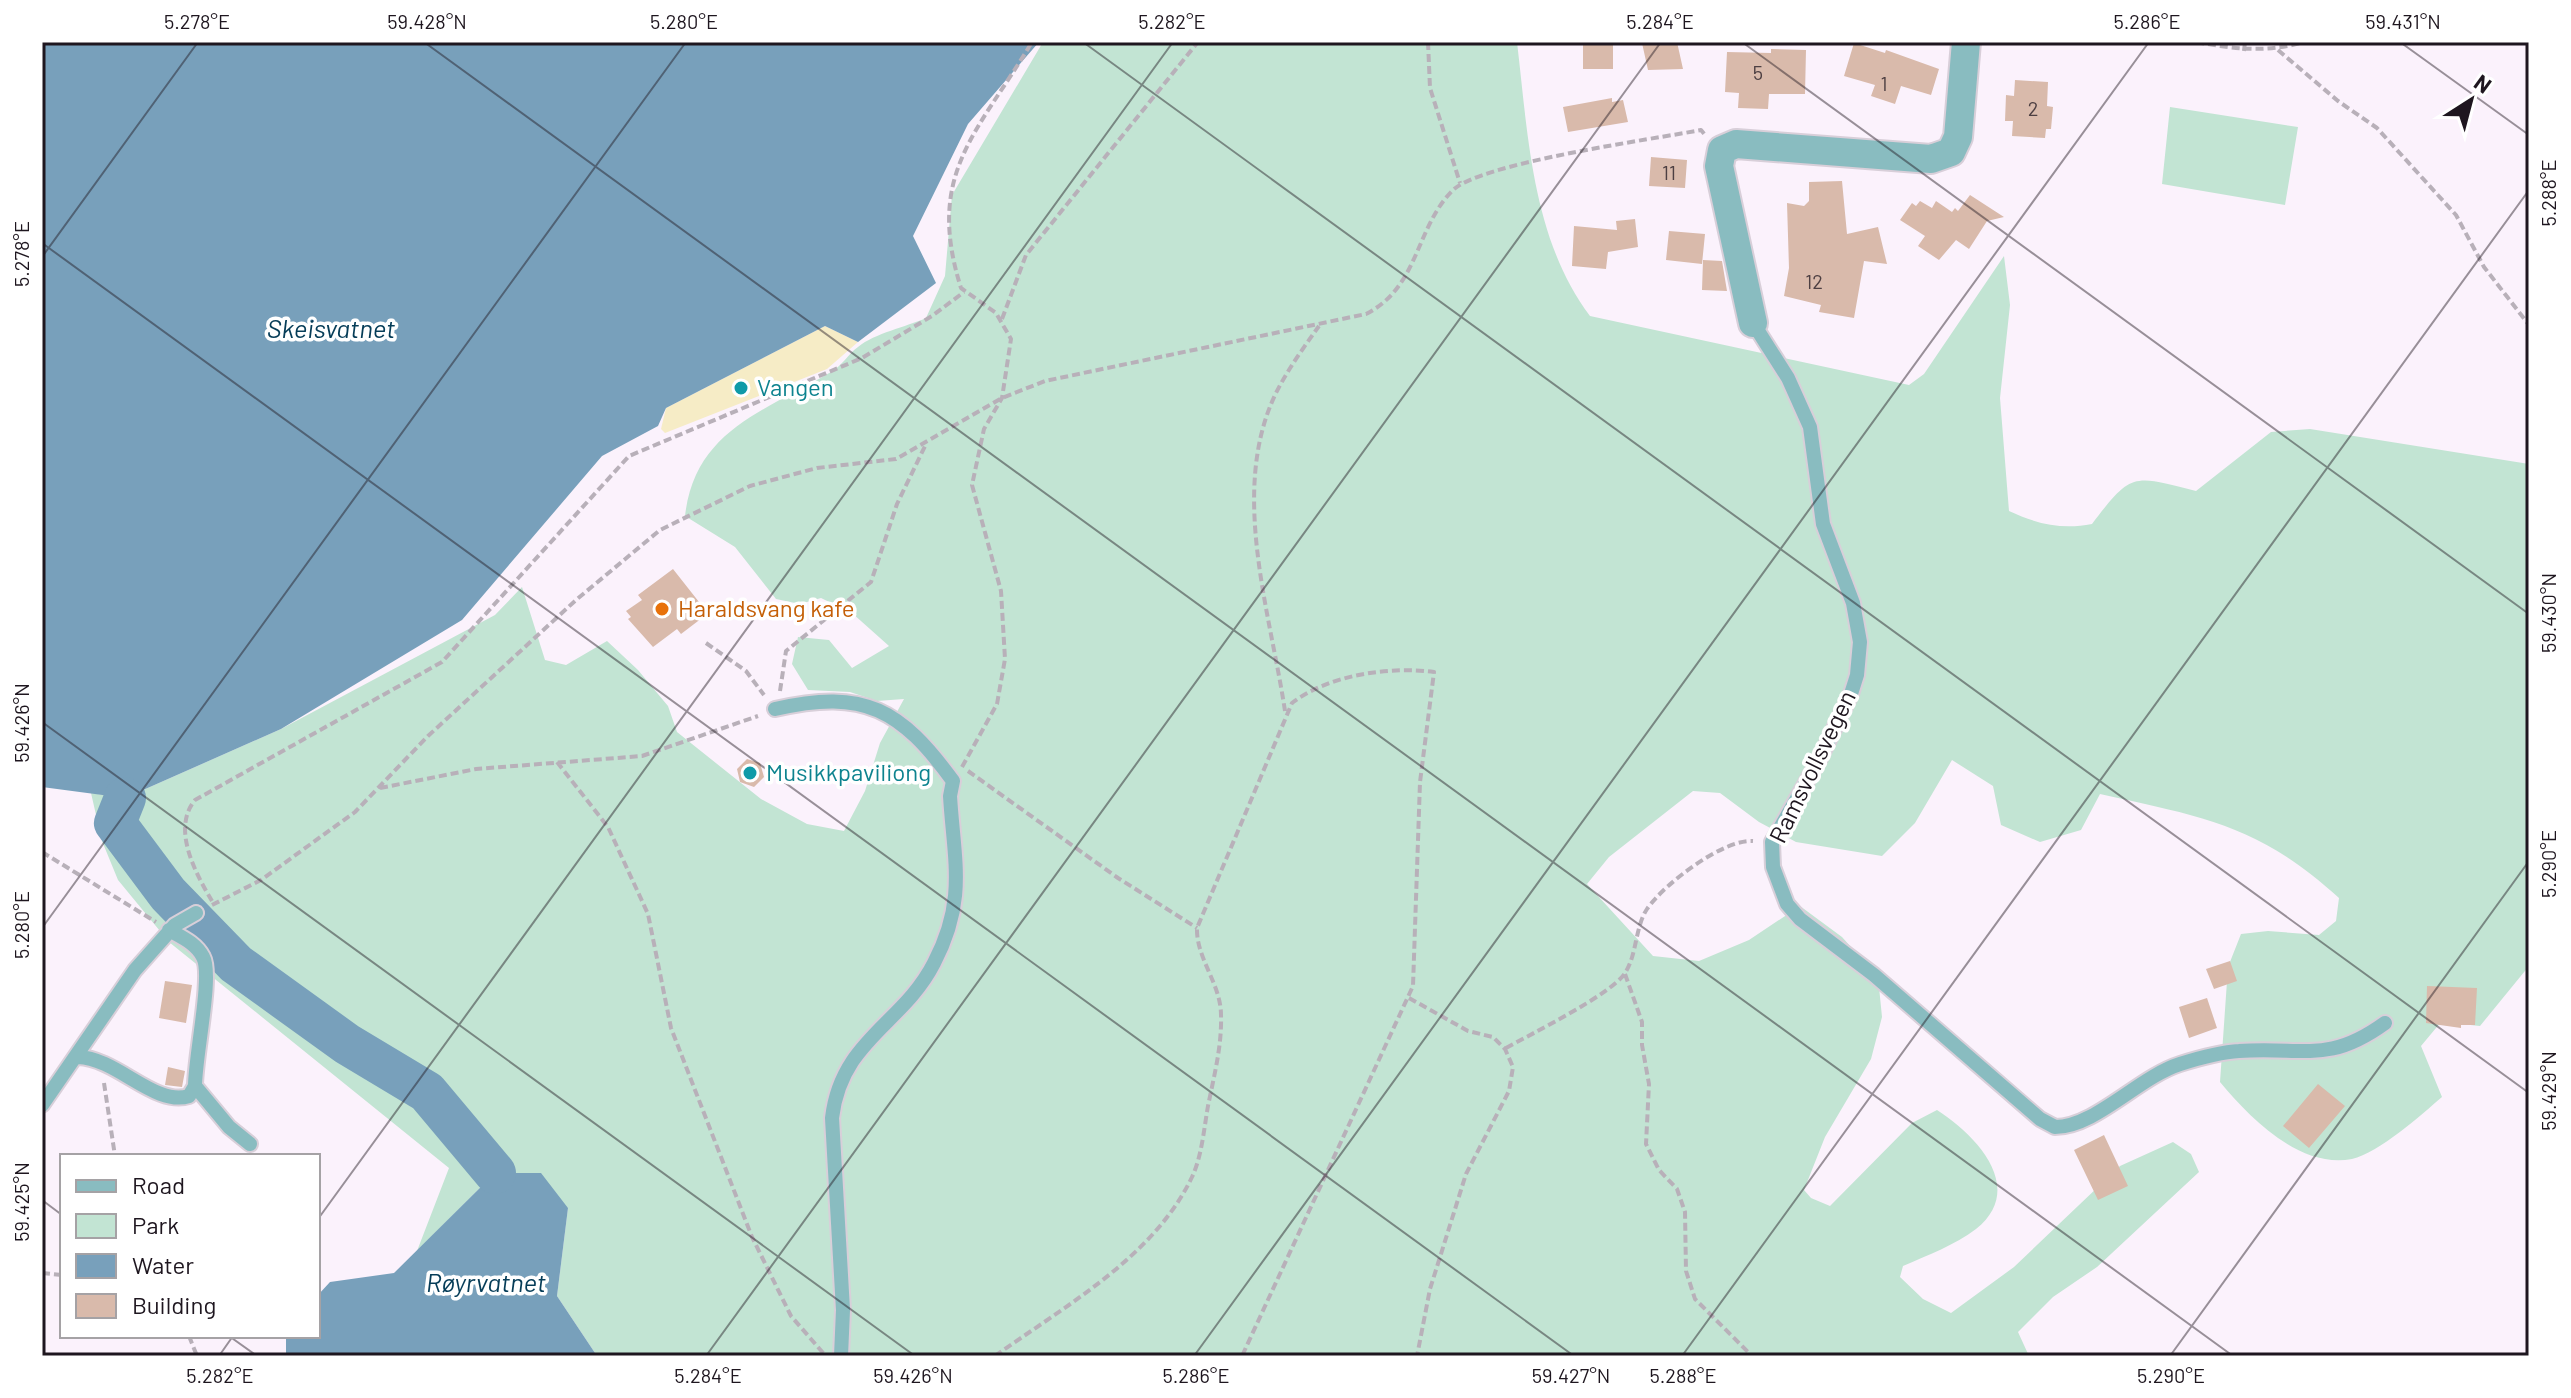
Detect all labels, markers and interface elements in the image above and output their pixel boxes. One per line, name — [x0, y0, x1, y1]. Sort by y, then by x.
text: 5.278°E — [164, 9, 230, 33]
text: 59.428°N — [387, 9, 467, 33]
text: 5.280°E — [650, 9, 718, 33]
text: 5.282°E — [1138, 9, 1206, 33]
text: 5.284°E — [1626, 9, 1694, 33]
text: 5.286°E — [2114, 9, 2181, 33]
text: 59.431°N — [2365, 9, 2441, 33]
house number: 5 — [1753, 60, 1763, 84]
north arrow — [2431, 60, 2511, 140]
text: N — [2470, 68, 2497, 98]
house number: 1 — [1881, 71, 1888, 95]
house number: 2 — [2028, 96, 2038, 120]
text: 5.288°E — [2536, 159, 2560, 227]
house number: 11 — [1662, 160, 1676, 184]
text: 5.278°E — [9, 221, 33, 287]
house number: 12 — [1805, 269, 1823, 293]
water label: Skeisvatnet — [267, 312, 395, 343]
place label: Vangen — [757, 372, 834, 401]
marker: Vangen — [732, 379, 750, 397]
text: 59.430°N — [2536, 573, 2560, 653]
place label: Haraldsvang kafe — [678, 593, 855, 622]
marker: Haraldsvang kafe — [653, 600, 671, 618]
text: 59.426°N — [9, 683, 33, 763]
street label: Ramsvollsvegen — [1762, 685, 1861, 847]
place label: Musikkpaviliong — [766, 757, 931, 786]
marker: Musikkpaviliong — [741, 764, 759, 782]
text: 5.290°E — [2536, 830, 2560, 898]
text: 5.280°E — [9, 891, 33, 959]
text: 59.429°N — [2536, 1051, 2560, 1131]
legend — [60, 1154, 320, 1338]
text: 59.425°N — [9, 1162, 33, 1242]
text: Road — [132, 1170, 185, 1199]
text: Park — [132, 1210, 179, 1239]
text: Water — [132, 1250, 194, 1279]
water label: Røyrvatnet — [426, 1266, 546, 1297]
text: Building — [132, 1290, 216, 1319]
text: 5.282°E — [186, 1363, 254, 1387]
text: 5.284°E — [674, 1363, 742, 1387]
text: 59.426°N — [873, 1363, 953, 1387]
text: 5.286°E — [1163, 1363, 1230, 1387]
text: 59.427°N — [1532, 1363, 1610, 1387]
text: 5.288°E — [1649, 1363, 1717, 1387]
text: 5.290°E — [2137, 1363, 2205, 1387]

